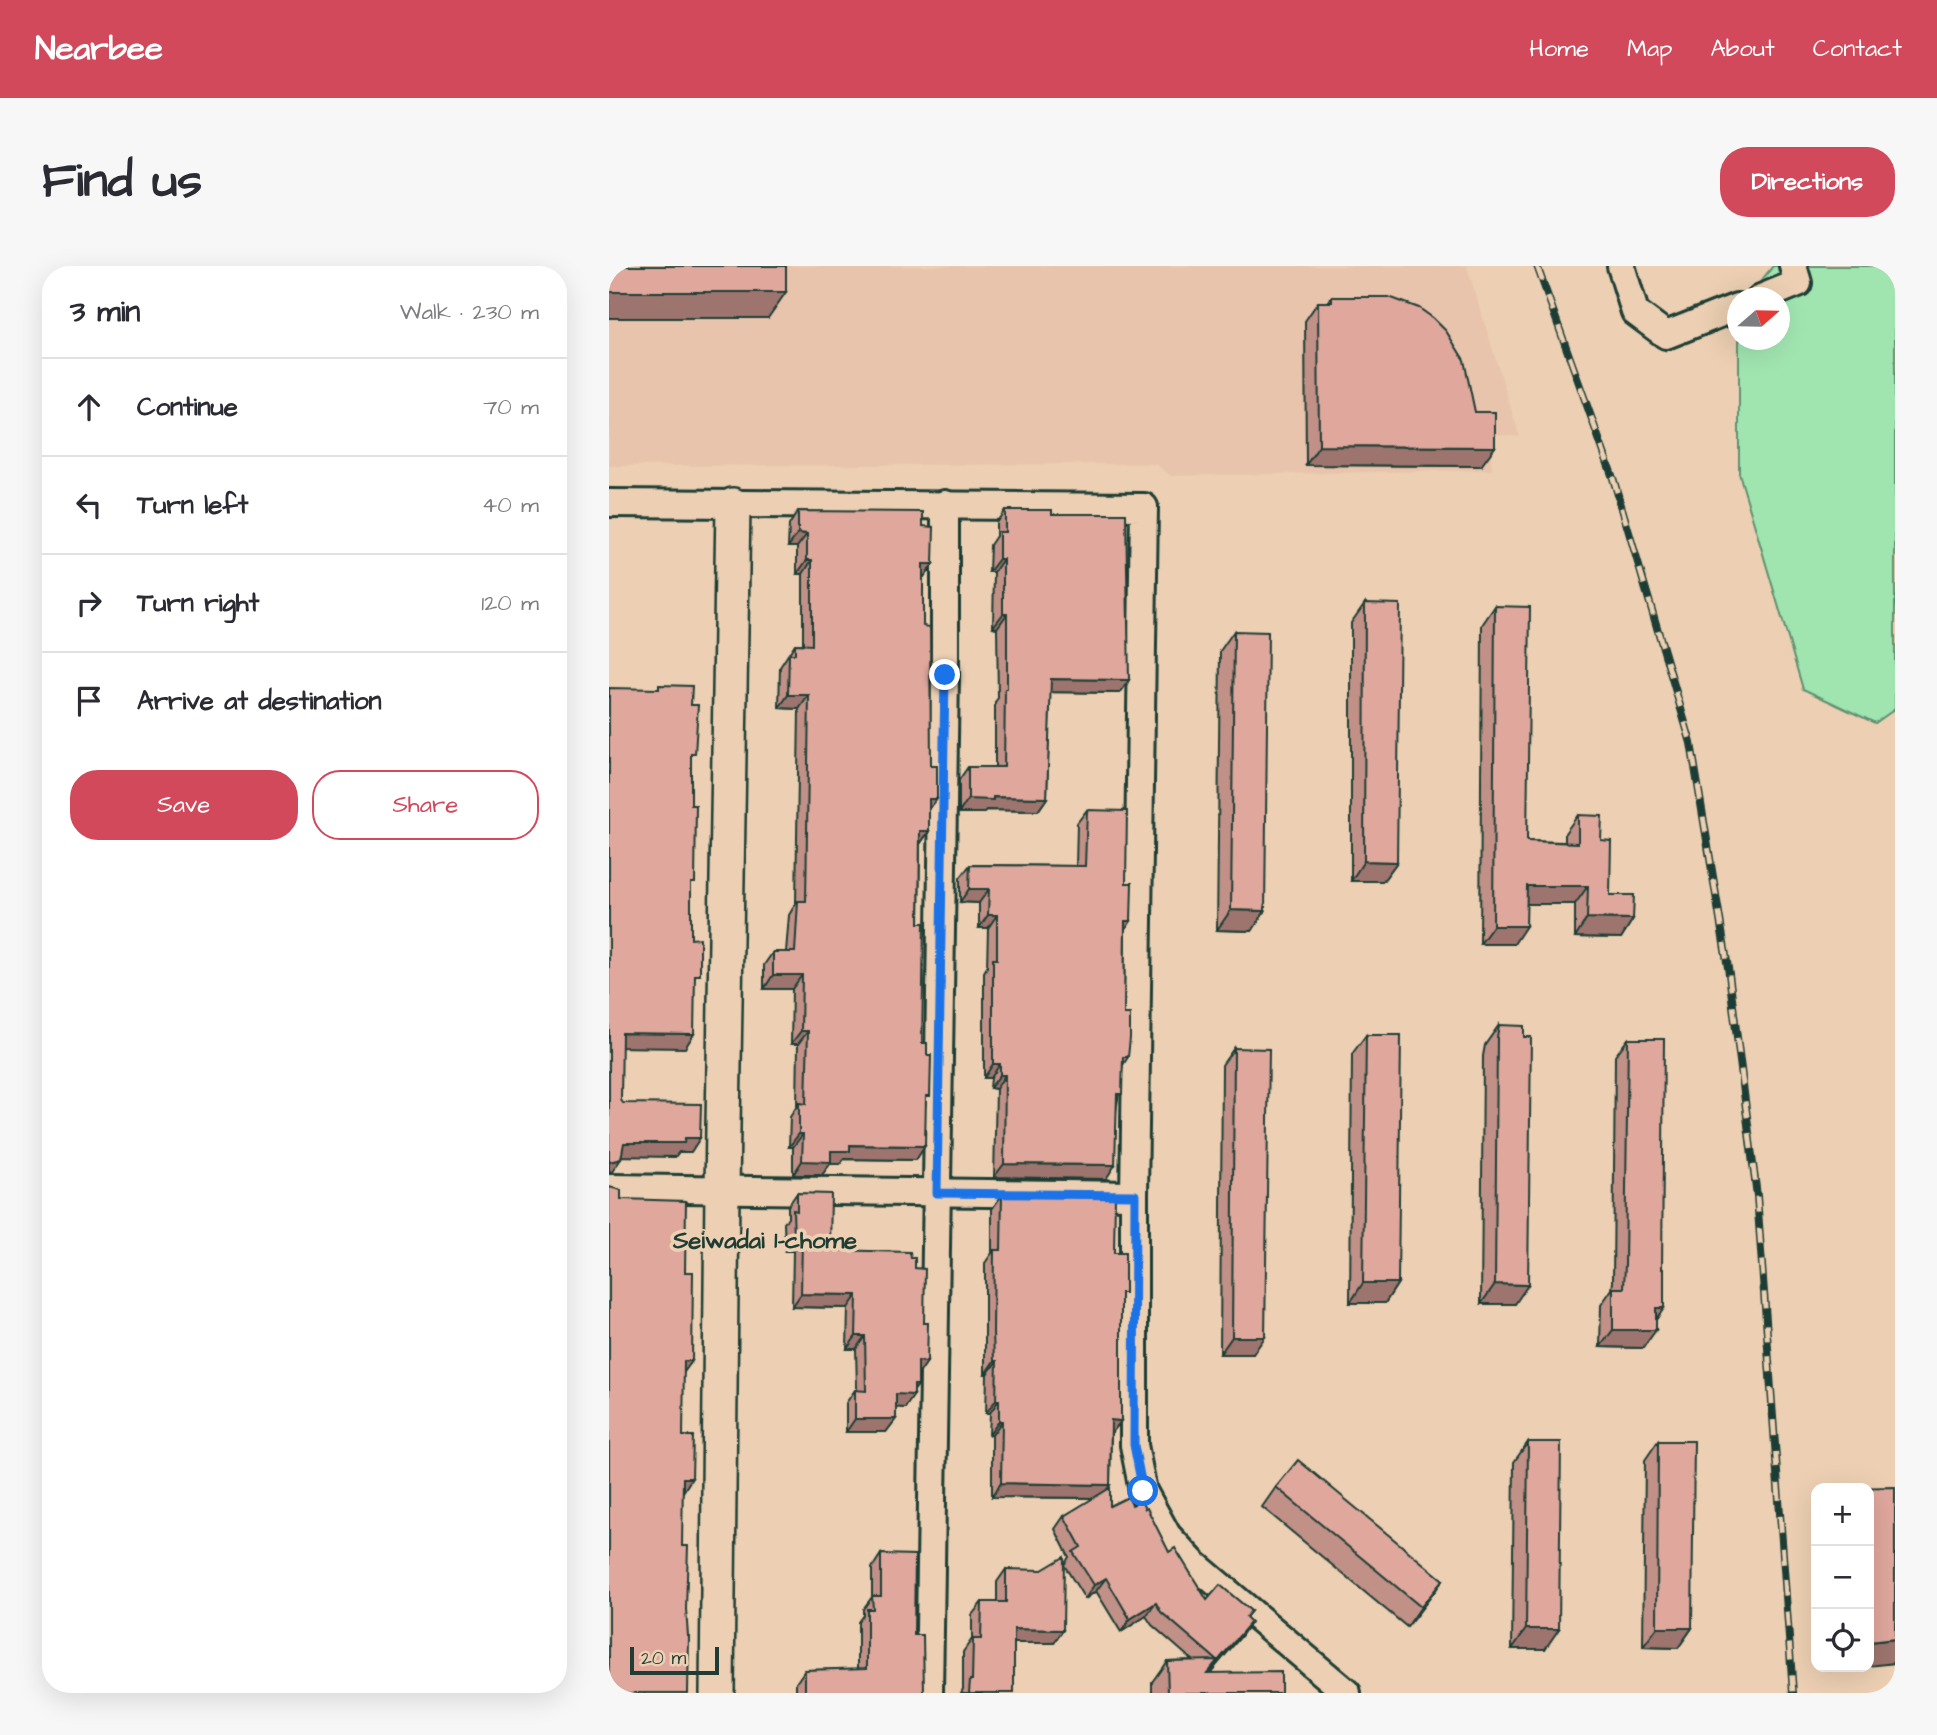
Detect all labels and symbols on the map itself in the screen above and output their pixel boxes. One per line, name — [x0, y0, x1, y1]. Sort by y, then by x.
north arrow — [1727, 287, 1790, 350]
route end — [929, 659, 960, 690]
district label: Seiwadai 1-chome — [672, 1224, 857, 1258]
route start — [1127, 1475, 1158, 1506]
scale bar — [630, 1644, 719, 1676]

